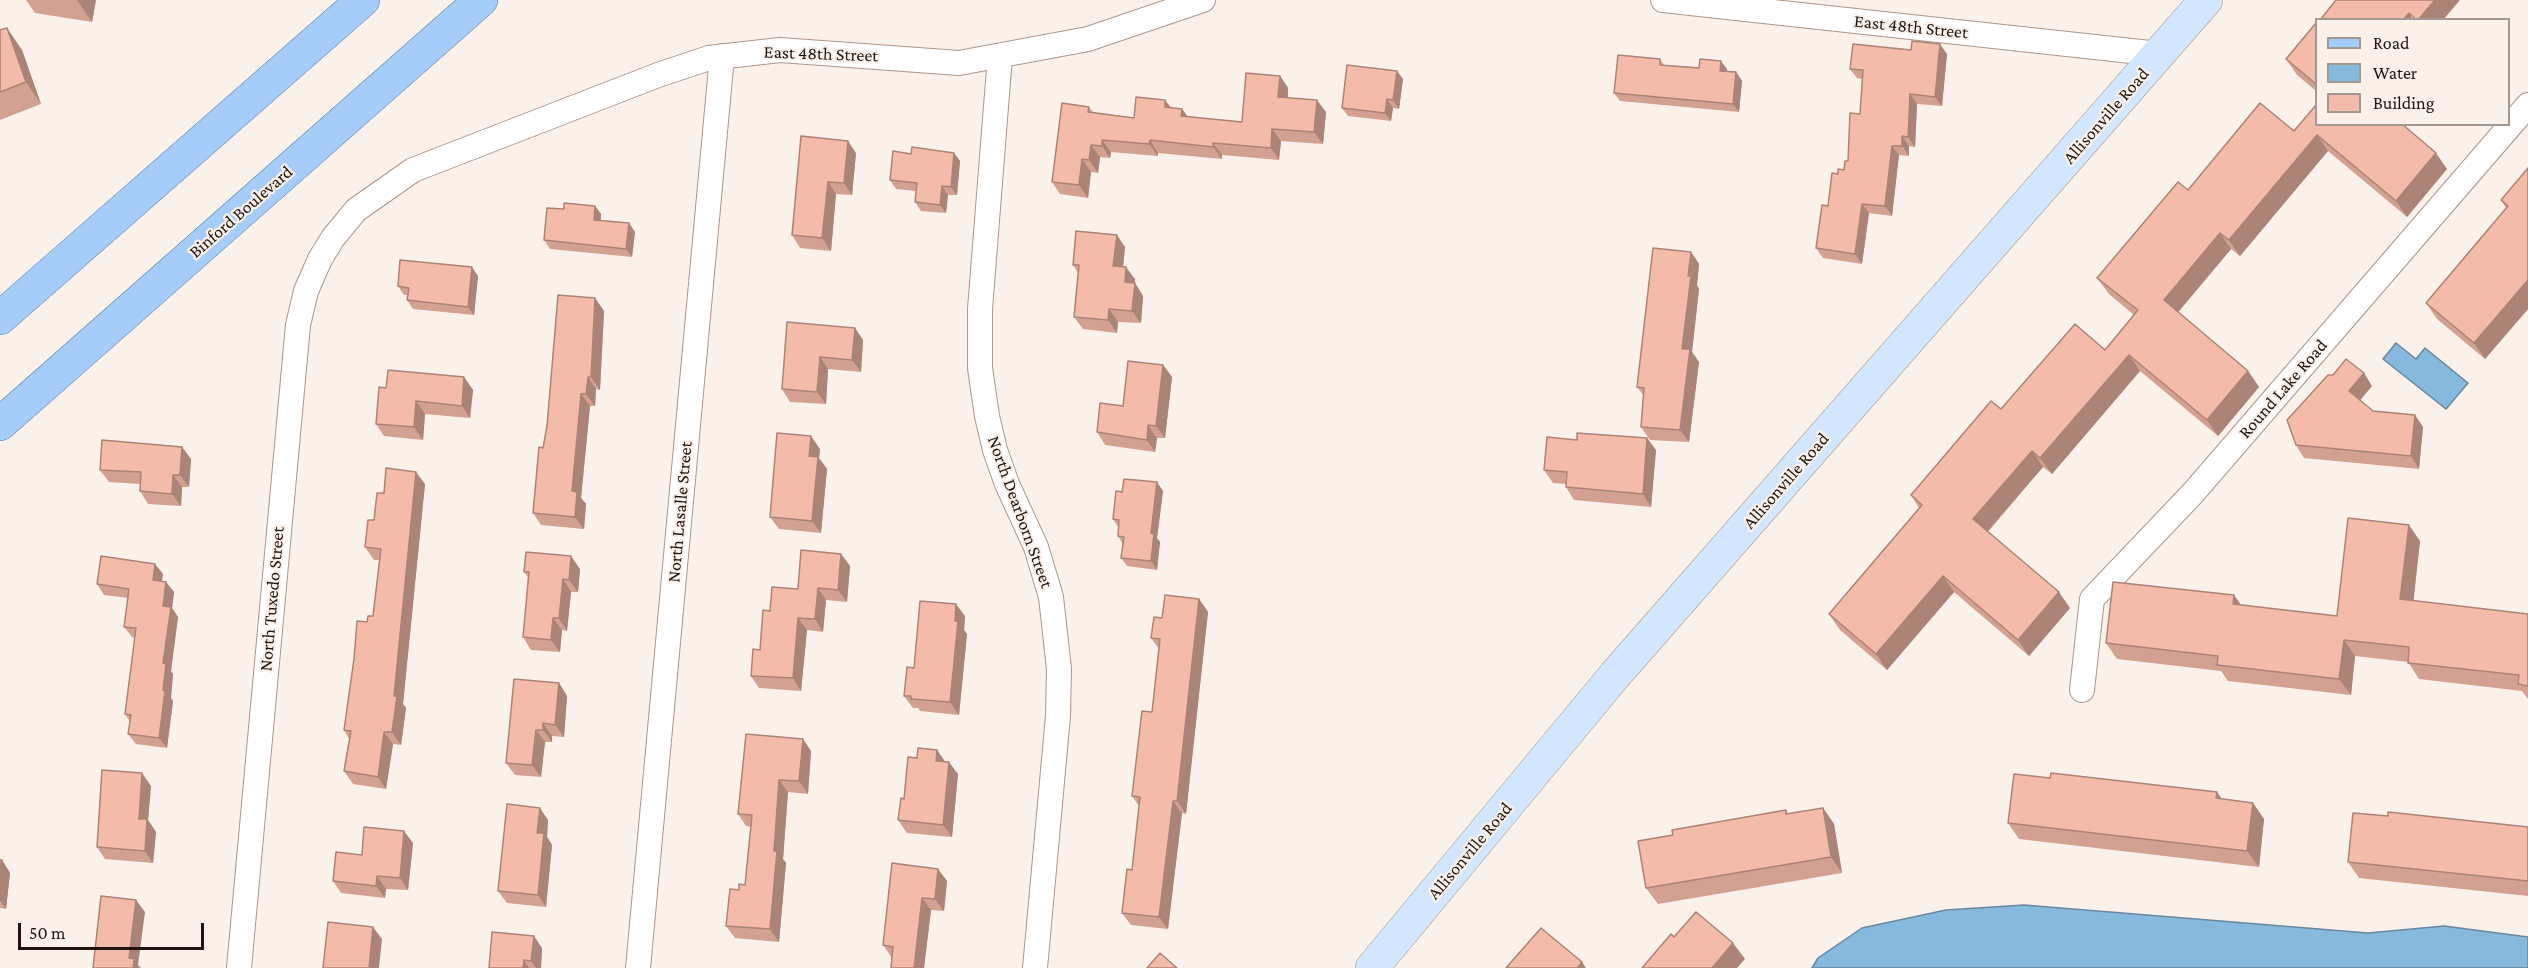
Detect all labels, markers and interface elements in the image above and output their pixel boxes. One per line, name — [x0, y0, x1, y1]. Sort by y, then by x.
street label: East 48th Street — [1853, 10, 1969, 44]
legend — [2315, 18, 2510, 126]
text: Road — [2373, 33, 2410, 53]
street label: East 48th Street — [763, 41, 879, 67]
text: Water — [2373, 63, 2417, 83]
street label: Allisonville Road — [2058, 64, 2154, 168]
text: Building — [2373, 93, 2434, 113]
street label: Binford Boulevard — [185, 161, 297, 263]
street label: Round Lake Road — [2234, 335, 2332, 443]
street label: Allisonville Road — [1738, 429, 1834, 533]
street label: North Dearborn Street — [982, 433, 1058, 591]
street label: North Lasalle Street — [663, 440, 697, 584]
street label: North Tuxedo Street — [255, 526, 289, 672]
street label: Allisonville Road — [1423, 798, 1517, 904]
scale bar — [21, 911, 207, 949]
text: 50 m — [29, 923, 66, 943]

